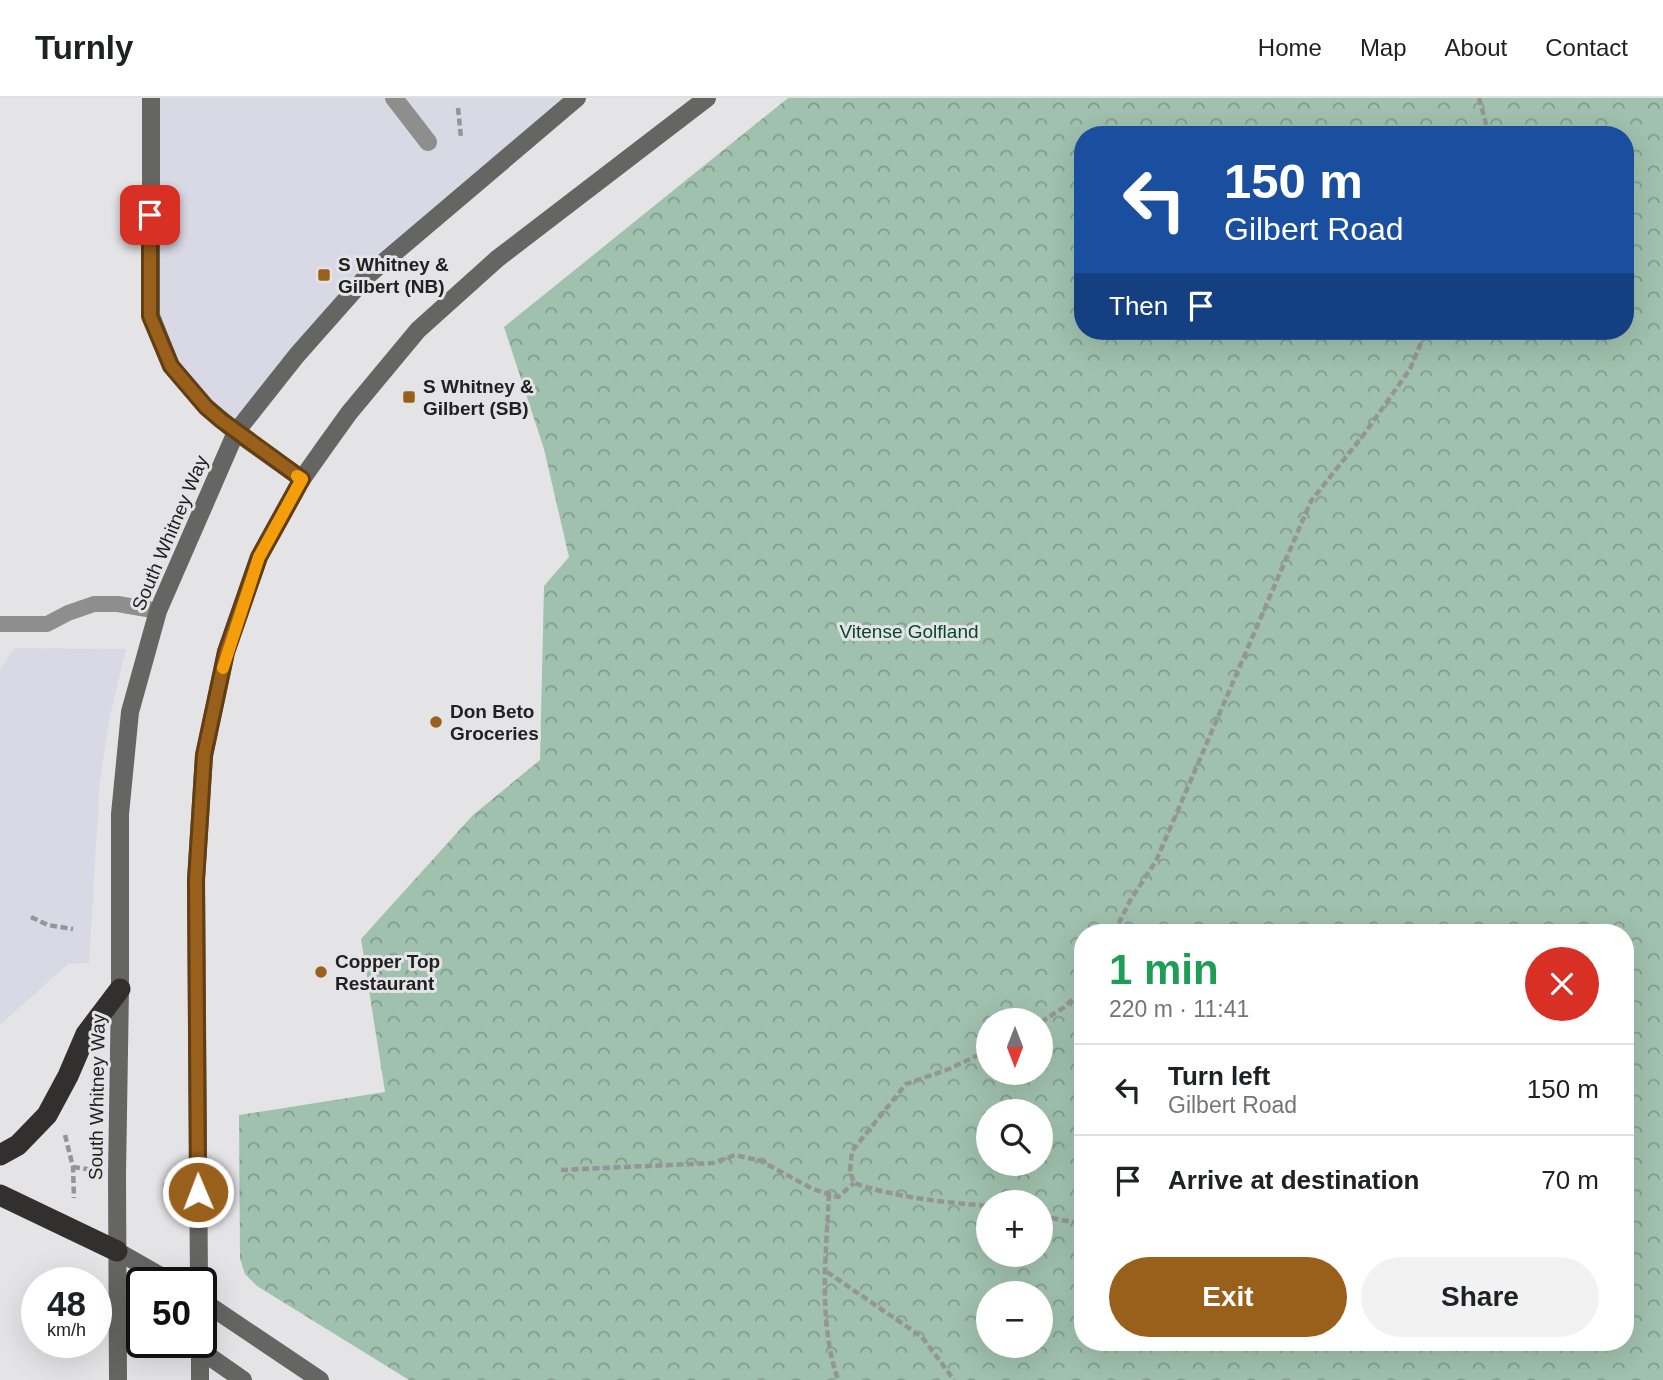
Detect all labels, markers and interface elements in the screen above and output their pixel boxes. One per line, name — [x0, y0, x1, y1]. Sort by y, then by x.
text: Turnly — [35, 29, 133, 66]
text: Home — [1258, 34, 1322, 61]
text: Map — [1360, 34, 1407, 61]
text: About — [1445, 34, 1507, 61]
text: Contact — [1545, 34, 1628, 61]
icon: left — [1109, 154, 1200, 245]
text: 150 m — [1224, 154, 1363, 208]
pin — [120, 185, 180, 245]
icon: arrive — [131, 196, 169, 234]
text: Gilbert Road — [1224, 211, 1404, 247]
place label: S Whitney & Gilbert (NB) — [338, 254, 449, 297]
marker: S Whitney & Gilbert (NB) — [316, 267, 332, 283]
icon: arrive — [1182, 287, 1220, 325]
text: Then — [1109, 291, 1168, 321]
place label: S Whitney & Gilbert (SB) — [423, 376, 534, 419]
marker: S Whitney & Gilbert (SB) — [401, 389, 417, 405]
street label: South Whitney Way — [128, 452, 212, 614]
park label: Vitense Golfland — [839, 621, 979, 642]
place label: Don Beto Groceries — [450, 701, 539, 744]
marker: Don Beto Groceries — [428, 714, 444, 730]
text: 1 min — [1109, 946, 1219, 993]
button: close — [1525, 947, 1599, 1021]
place label: Copper Top Restaurant — [335, 951, 440, 994]
marker: Copper Top Restaurant — [313, 964, 329, 980]
text: 220 m · 11:41 — [1109, 996, 1249, 1022]
north arrow — [976, 1008, 1054, 1085]
map controls — [976, 1008, 1053, 1358]
street label: South Whitney Way — [85, 1013, 109, 1180]
text: Turn left — [1168, 1061, 1270, 1091]
icon: left — [1109, 1071, 1147, 1109]
text: 150 m — [1527, 1074, 1599, 1104]
text: Gilbert Road — [1168, 1092, 1297, 1118]
button: search — [976, 1099, 1053, 1176]
position arrow — [161, 1155, 235, 1229]
icon: arrive — [1109, 1162, 1147, 1200]
text: Arrive at destination — [1168, 1165, 1419, 1195]
text: 70 m — [1541, 1165, 1599, 1195]
button: + — [976, 1190, 1053, 1267]
button: Exit — [1109, 1257, 1347, 1337]
button: Share — [1361, 1257, 1599, 1337]
speed limit sign: 50 — [126, 1267, 217, 1358]
button: − — [976, 1281, 1053, 1358]
text: 48 — [47, 1284, 86, 1323]
text: km/h — [47, 1320, 86, 1340]

